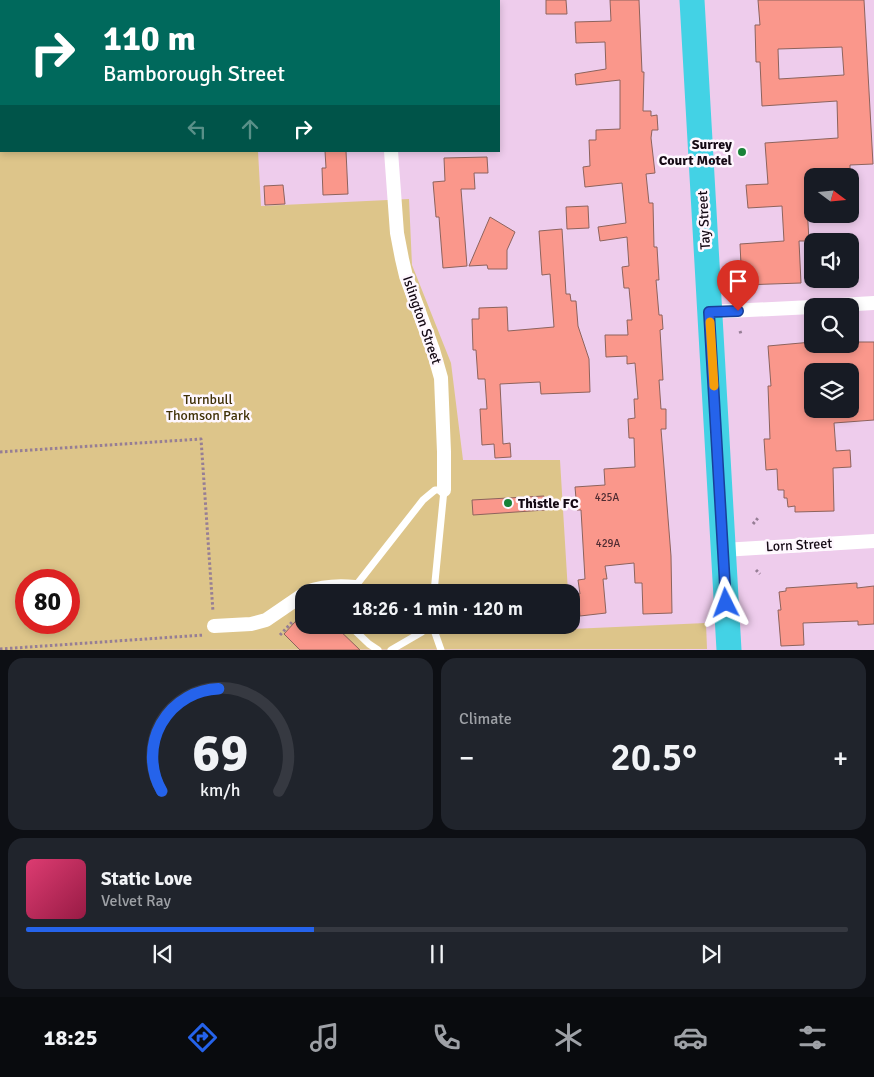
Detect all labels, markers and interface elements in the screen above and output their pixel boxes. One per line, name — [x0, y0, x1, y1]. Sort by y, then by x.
text: 110 m — [103, 17, 196, 60]
icon: right — [20, 20, 85, 85]
text: Bamborough Street — [103, 60, 285, 87]
icon: left — [183, 115, 211, 143]
icon: ahead — [236, 115, 264, 143]
icon: right — [289, 115, 317, 143]
place label: Surrey Court Motel — [659, 136, 733, 169]
marker: Surrey Court Motel — [736, 146, 748, 158]
north arrow — [804, 168, 859, 222]
map controls — [804, 168, 859, 418]
street label: Tay Street — [694, 190, 714, 250]
button: sound — [804, 233, 859, 288]
pin — [717, 260, 759, 311]
icon: arrive — [724, 267, 752, 295]
street label: Islington Street — [399, 274, 445, 367]
button: search — [804, 298, 859, 353]
button: layers — [804, 363, 859, 418]
park label: Turnbull Thomson Park — [166, 391, 250, 424]
house number: 425A — [595, 491, 620, 504]
place label: Thistle FC — [518, 495, 579, 512]
marker: Thistle FC — [502, 497, 514, 509]
street label: Lorn Street — [765, 535, 833, 555]
house number: 429A — [596, 537, 621, 550]
speed limit sign: 80 — [15, 569, 80, 634]
position arrow — [699, 576, 751, 628]
text: 18:26 · 1 min · 120 m — [352, 597, 523, 621]
text: Climate — [459, 709, 512, 729]
text: 69 — [192, 721, 249, 785]
text: 20.5° — [610, 734, 697, 781]
text: − — [459, 741, 474, 775]
text: + — [833, 741, 848, 775]
text: km/h — [200, 779, 241, 801]
text: Static Love — [101, 867, 192, 891]
text: Velvet Ray — [101, 891, 171, 911]
icon: previous — [149, 940, 177, 968]
icon: pause — [423, 940, 451, 968]
icon: next — [697, 940, 725, 968]
icon: directions — [185, 1020, 220, 1055]
icon: music — [307, 1020, 342, 1055]
icon: phone — [429, 1020, 464, 1055]
icon: climate — [551, 1020, 586, 1055]
icon: car — [673, 1020, 708, 1055]
icon: filters — [795, 1020, 830, 1055]
text: 18:25 — [44, 1024, 98, 1051]

